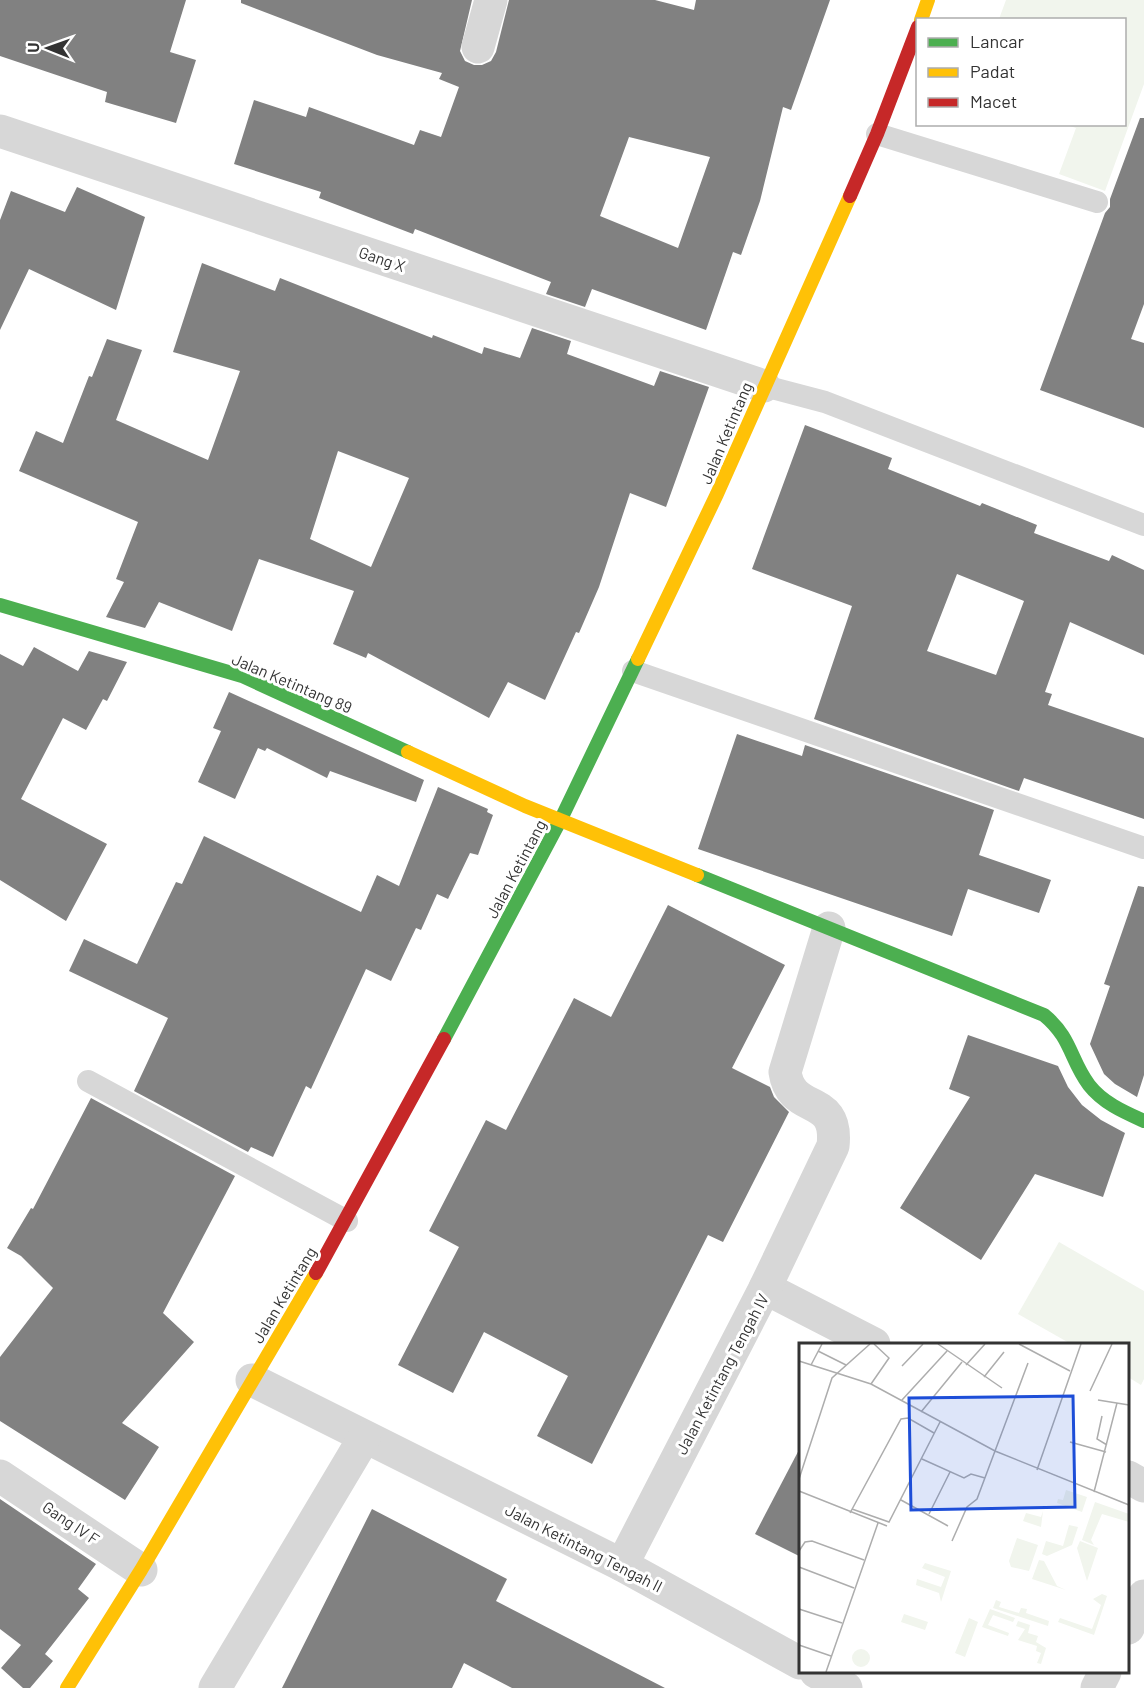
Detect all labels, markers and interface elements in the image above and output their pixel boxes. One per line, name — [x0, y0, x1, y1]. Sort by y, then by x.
north arrow — [18, 18, 78, 78]
legend — [916, 18, 1126, 126]
text: Lancar — [970, 30, 1025, 52]
text: U — [23, 43, 42, 53]
text: Padat — [970, 60, 1015, 82]
text: Macet — [970, 90, 1017, 112]
street label: Gang X — [357, 242, 408, 275]
street label: Jalan Ketintang — [696, 379, 756, 487]
street label: Jalan Ketintang 89 — [229, 649, 355, 716]
street label: Jalan Ketintang — [482, 816, 549, 921]
street label: Jalan Ketintang — [247, 1243, 320, 1346]
street label: Jalan Ketintang Tengah IV — [671, 1290, 772, 1457]
inset map — [799, 1343, 1129, 1673]
street label: Gang IV F — [39, 1497, 103, 1548]
street label: Jalan Ketintang Tengah II — [502, 1500, 666, 1596]

